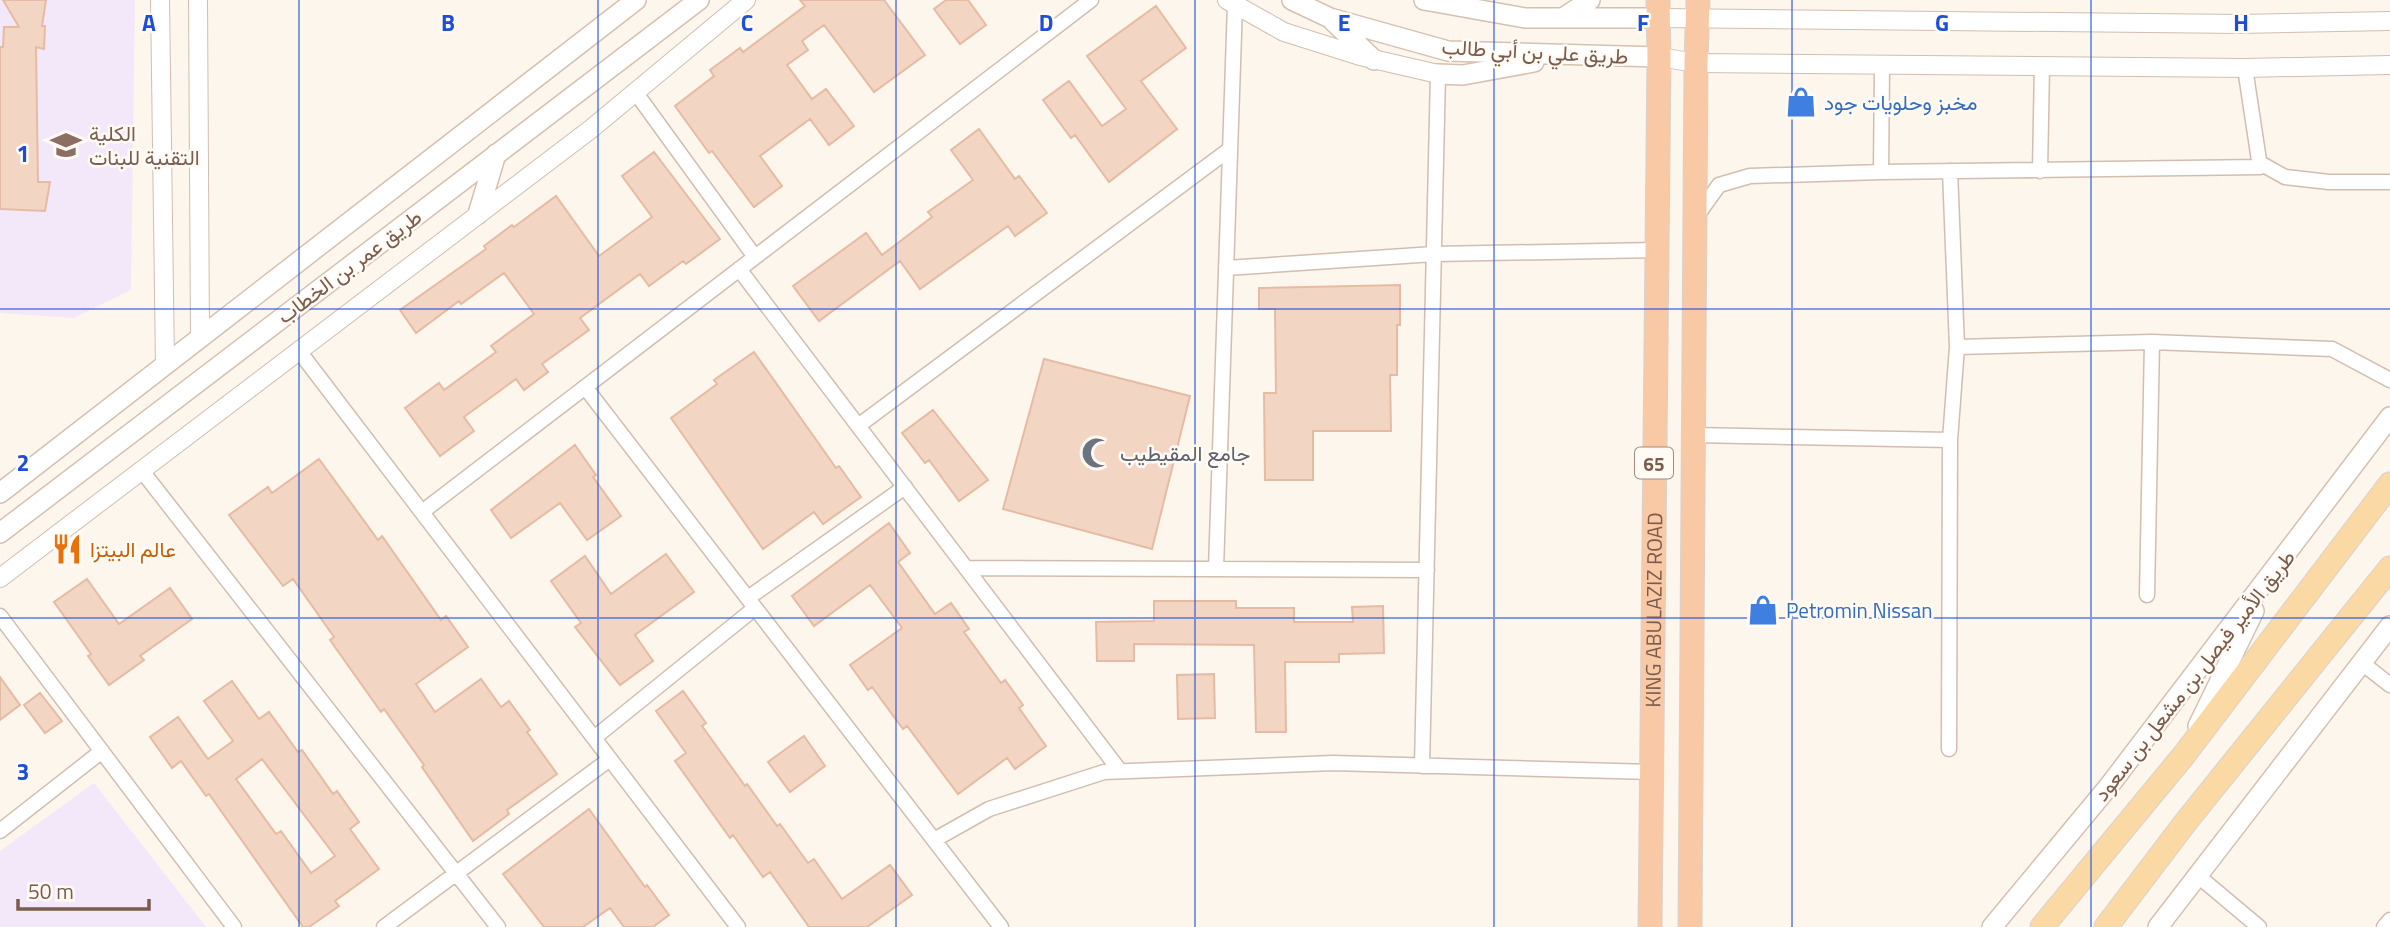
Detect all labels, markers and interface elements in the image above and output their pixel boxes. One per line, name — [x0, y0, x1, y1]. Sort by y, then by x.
text: A — [142, 5, 156, 40]
text: B — [441, 5, 455, 40]
text: C — [741, 5, 753, 40]
text: D — [1039, 5, 1053, 40]
text: E — [1338, 5, 1350, 40]
text: F — [1637, 5, 1649, 40]
text: G — [1935, 5, 1949, 40]
text: H — [2233, 5, 2249, 40]
street label: طريق علي بن أبي طالب — [1441, 30, 1629, 74]
shop icon: مخبز وحلويات جود — [1784, 85, 1818, 119]
place label: مخبز وحلويات جود — [1824, 86, 1977, 118]
place label: الكلية التقنية للبنات — [89, 117, 200, 173]
school or university icon: الكلية التقنية للبنات — [49, 128, 83, 162]
text: 1 — [17, 136, 29, 171]
street label: طريق عمر بن الخطاب — [270, 201, 428, 331]
mosque icon: جامع المقيطيب — [1080, 436, 1114, 470]
place label: جامع المقيطيب — [1120, 437, 1250, 469]
text: 2 — [17, 445, 29, 480]
road number: 65 — [1635, 447, 1673, 478]
street label: KING ABULAZIZ ROAD — [1636, 512, 1670, 708]
restaurant icon: عالم البيتزا — [50, 532, 84, 566]
place label: عالم البيتزا — [90, 533, 176, 565]
street label: طريق الأمير فيصل بن مشعل بن سعود — [2085, 542, 2303, 808]
shop icon: Petromin Nissan — [1746, 593, 1780, 627]
place label: Petromin Nissan — [1786, 594, 1933, 626]
text: 3 — [17, 754, 29, 789]
scale bar — [18, 867, 149, 911]
text: 50 m — [28, 875, 74, 907]

